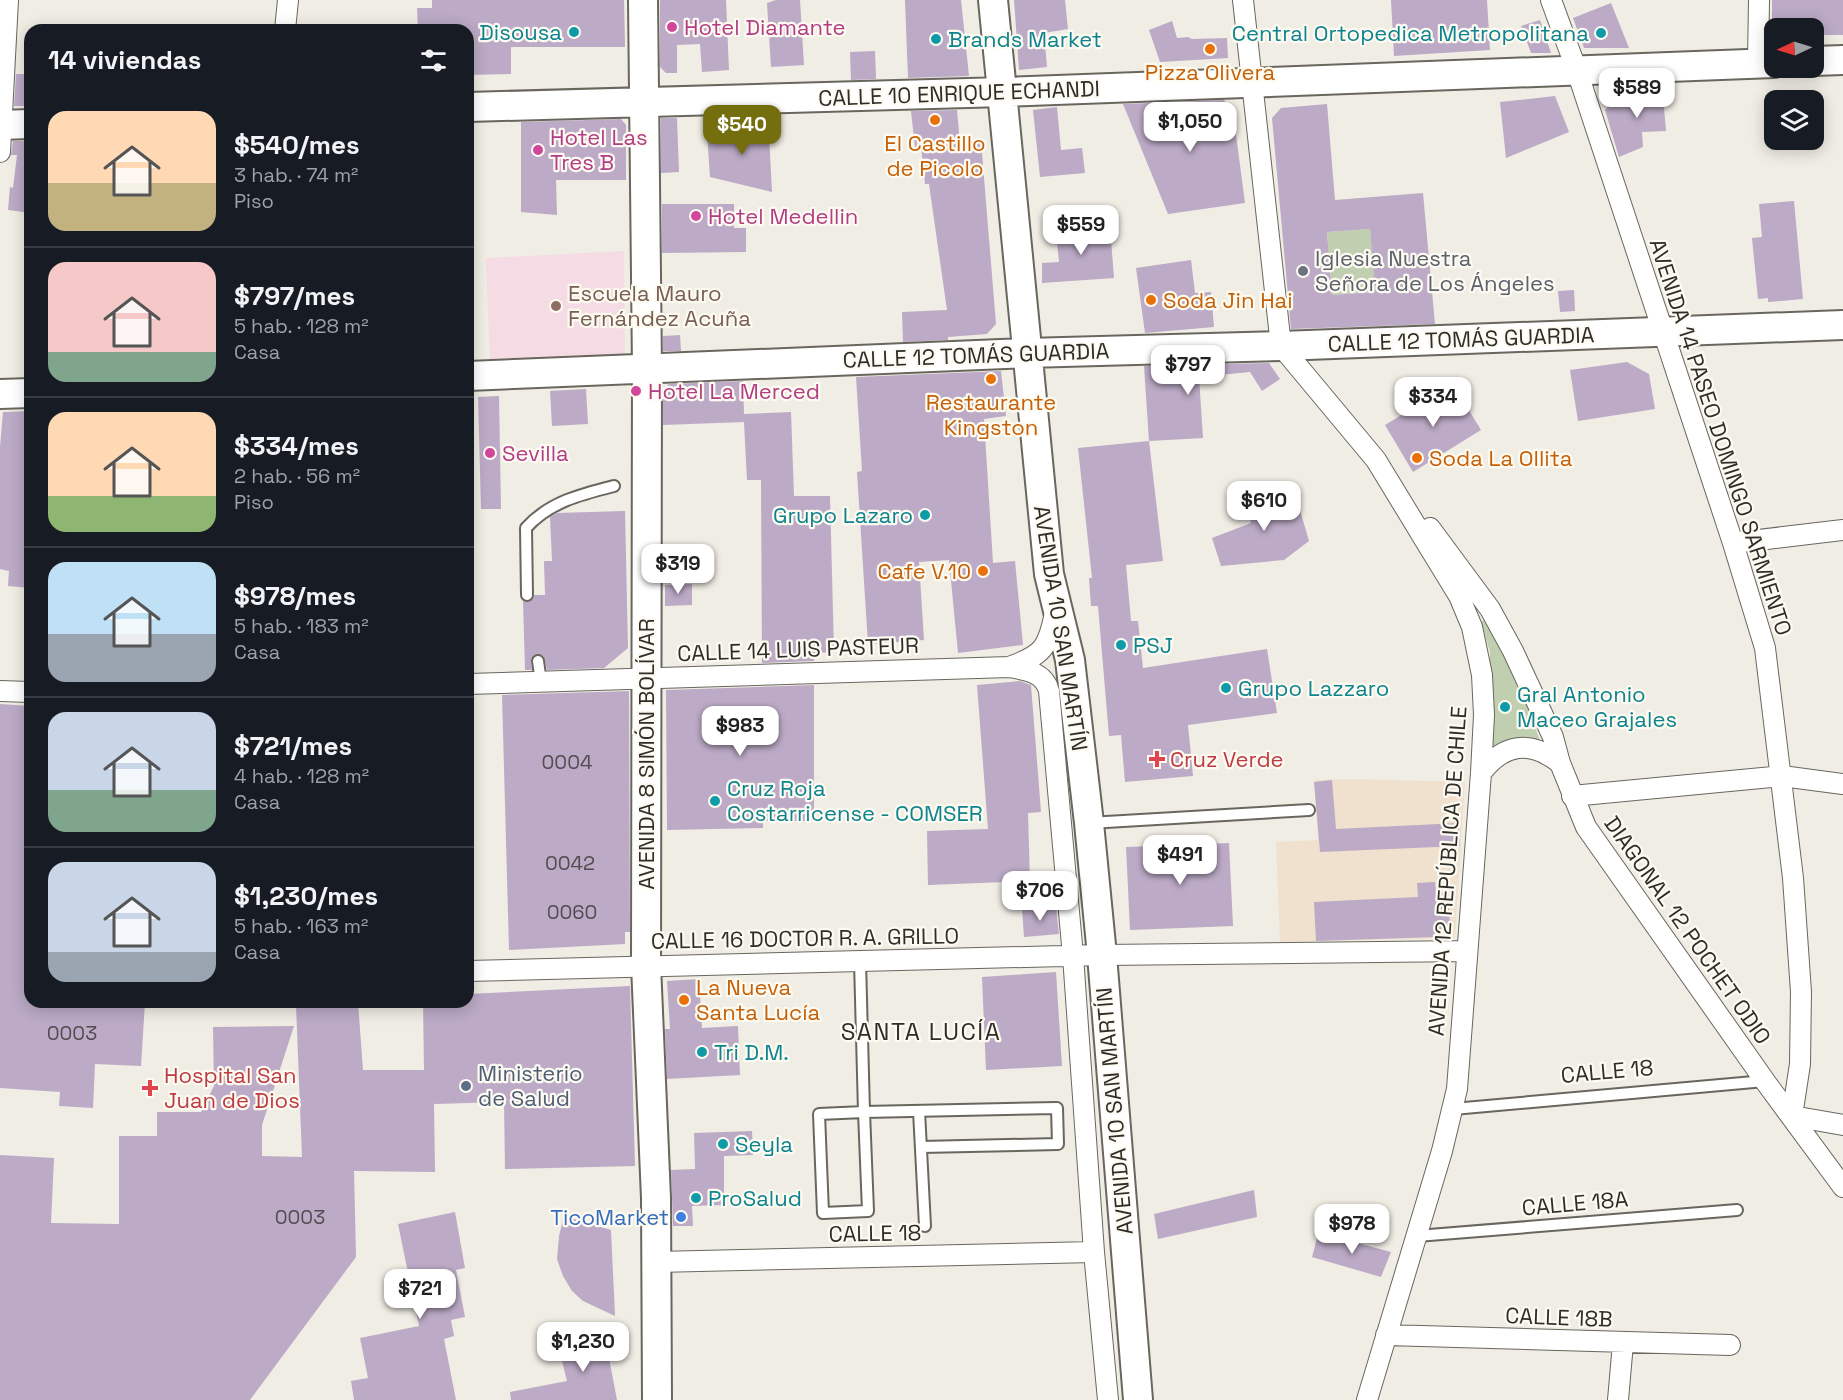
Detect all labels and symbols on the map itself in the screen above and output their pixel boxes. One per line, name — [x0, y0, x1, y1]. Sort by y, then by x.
place label: Hotel Diamante — [684, 13, 846, 41]
place label: Disousa — [479, 18, 562, 46]
north arrow — [1764, 18, 1824, 78]
place label: Central Ortopedica Metropolitana — [1232, 19, 1589, 47]
marker: Hotel Diamante — [665, 20, 679, 34]
marker: Disousa — [567, 25, 581, 39]
place label: Brands Market — [948, 25, 1102, 53]
marker: Central Ortopedica Metropolitana — [1594, 26, 1608, 40]
marker: Brands Market — [929, 32, 943, 46]
marker: Pizza Olivera — [1203, 42, 1217, 56]
place label: Pizza Olivera — [1145, 58, 1275, 86]
pin: $589 — [1601, 68, 1673, 119]
street label: CALLE 10 ENRIQUE ECHANDI — [818, 74, 1100, 112]
pin: $1,050 — [1141, 102, 1239, 153]
pin: $540 — [706, 105, 778, 156]
marker: El Castillo de Picolo — [928, 113, 942, 127]
place label: Hotel Las Tres B — [550, 123, 648, 176]
place label: El Castillo de Picolo — [884, 129, 986, 182]
marker: Hotel Las Tres B — [531, 143, 545, 157]
place label: Hotel Medellin — [708, 202, 858, 230]
pin: $559 — [1045, 205, 1117, 256]
marker: Hotel Medellin — [689, 209, 703, 223]
street label: AVENIDA 14 PASEO DOMINGO SARMIENTO — [1643, 235, 1799, 639]
place label: Iglesia Nuestra Señora de Los Ángeles — [1315, 244, 1555, 297]
marker: Iglesia Nuestra Señora de Los Ángeles — [1296, 264, 1310, 278]
place label: Escuela Mauro Fernández Acuña — [568, 279, 751, 332]
place label: Soda Jin Hai — [1163, 286, 1293, 314]
marker: Soda Jin Hai — [1144, 293, 1158, 307]
marker: Escuela Mauro Fernández Acuña — [549, 299, 563, 313]
street label: CALLE 12 TOMÁS GUARDIA — [1327, 320, 1595, 358]
street label: CALLE 12 TOMÁS GUARDIA — [842, 336, 1110, 374]
pin: $797 — [1152, 345, 1224, 396]
marker: Restaurante Kingston — [984, 372, 998, 386]
place label: Hotel La Merced — [648, 377, 820, 405]
pin: $334 — [1397, 377, 1469, 428]
marker: Hotel La Merced — [629, 384, 643, 398]
place label: Restaurante Kingston — [926, 388, 1056, 441]
place label: Sevilla — [502, 439, 569, 467]
place label: Soda La Ollita — [1429, 444, 1573, 472]
marker: Sevilla — [483, 446, 497, 460]
marker: Soda La Ollita — [1410, 451, 1424, 465]
pin: $610 — [1228, 481, 1300, 532]
place label: Grupo Lazaro — [773, 501, 913, 529]
street label: AVENIDA 10 SAN MARTÍN — [1028, 503, 1094, 753]
marker: Grupo Lazaro — [918, 508, 932, 522]
pin: $319 — [642, 544, 714, 595]
place label: Cafe V.10 — [877, 557, 971, 585]
marker: Cafe V.10 — [976, 564, 990, 578]
street label: AVENIDA 8 SIMÓN BOLÍVAR — [632, 618, 660, 890]
street label: CALLE 14 LUIS PASTEUR — [677, 631, 919, 667]
place label: PSJ — [1133, 631, 1173, 659]
marker: PSJ — [1114, 638, 1128, 652]
place label: Grupo Lazzaro — [1238, 674, 1389, 702]
place label: Gral Antonio Maceo Grajales — [1517, 680, 1677, 733]
marker: Grupo Lazzaro — [1219, 681, 1233, 695]
marker: Gral Antonio Maceo Grajales — [1498, 700, 1512, 714]
street label: AVENIDA 12 REPÚBLICA DE CHILE — [1422, 705, 1472, 1037]
pin: $983 — [704, 706, 776, 757]
place label: Cruz Verde — [1170, 745, 1284, 773]
house number: 0004 — [542, 749, 592, 775]
marker: Cruz Verde — [1148, 750, 1166, 768]
place label: Cruz Roja Costarricense - COMSER — [727, 774, 983, 827]
marker: Cruz Roja Costarricense - COMSER — [708, 794, 722, 808]
street label: DIAGONAL 12 POCHET ODIO — [1598, 810, 1778, 1050]
pin: $491 — [1144, 835, 1216, 886]
house number: 0042 — [545, 850, 595, 876]
pin: $706 — [1004, 871, 1076, 922]
house number: 0060 — [547, 899, 597, 925]
street label: CALLE 16 DOCTOR R. A. GRILLO — [651, 921, 959, 955]
place label: La Nueva Santa Lucía — [696, 973, 821, 1026]
street label: AVENIDA 10 SAN MARTÍN — [1089, 986, 1139, 1236]
marker: La Nueva Santa Lucía — [677, 993, 691, 1007]
district label: SANTA LUCÍA — [841, 1016, 1001, 1047]
house number: 0003 — [47, 1020, 97, 1046]
place label: Tri D.M. — [714, 1038, 789, 1066]
marker: Tri D.M. — [695, 1045, 709, 1059]
street label: CALLE 18 — [1560, 1053, 1654, 1089]
place label: Ministerio de Salud — [478, 1059, 583, 1112]
place label: Hospital San Juan de Dios — [164, 1061, 300, 1114]
marker: Hospital San Juan de Dios — [141, 1079, 159, 1097]
marker: Ministerio de Salud — [459, 1079, 473, 1093]
place label: Seyla — [735, 1130, 793, 1158]
marker: Seyla — [716, 1137, 730, 1151]
place label: ProSalud — [708, 1184, 802, 1212]
street label: CALLE 18A — [1521, 1184, 1629, 1222]
marker: ProSalud — [689, 1191, 703, 1205]
place label: TicoMarket — [550, 1203, 669, 1231]
house number: 0003 — [275, 1204, 325, 1230]
pin: $978 — [1316, 1204, 1388, 1255]
marker: TicoMarket — [674, 1210, 688, 1224]
street label: CALLE 18 — [828, 1218, 922, 1248]
pin: $721 — [384, 1269, 456, 1320]
street label: CALLE 18B — [1505, 1301, 1613, 1333]
pin: $1,230 — [534, 1322, 632, 1373]

